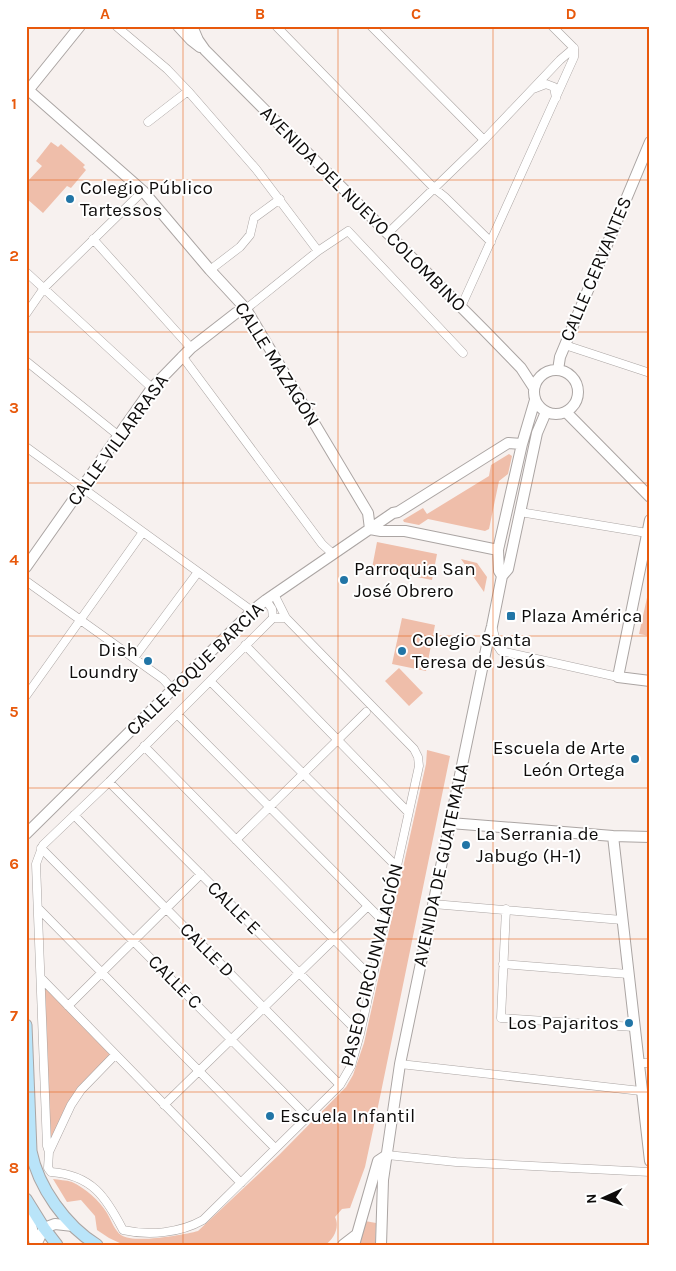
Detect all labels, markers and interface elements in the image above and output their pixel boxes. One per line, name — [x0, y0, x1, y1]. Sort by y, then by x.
text: A — [100, 4, 110, 23]
text: B — [255, 4, 265, 23]
text: C — [411, 4, 421, 23]
text: D — [566, 4, 577, 23]
text: 1 — [11, 94, 17, 113]
street label: AVENIDA DEL NUEVO COLOMBINO — [256, 102, 470, 316]
place label: Colegio Público Tartessos — [80, 177, 213, 221]
marker: Colegio Público Tartessos — [64, 193, 76, 205]
street label: CALLE CERVANTES — [556, 193, 636, 345]
text: 2 — [9, 246, 19, 265]
street label: CALLE MAZAGÓN — [230, 297, 325, 430]
street label: CALLE VILLARRASA — [63, 370, 173, 510]
text: 3 — [9, 398, 19, 417]
text: 4 — [9, 550, 19, 569]
place label: Parroquia San José Obrero — [354, 558, 476, 602]
marker: Parroquia San José Obrero — [338, 574, 350, 586]
street label: CALLE ROQUE BARCIA — [122, 598, 268, 740]
place label: Plaza América — [521, 605, 643, 627]
marker: Plaza América — [505, 610, 517, 622]
place label: Colegio Santa Teresa de Jesús — [412, 629, 546, 673]
place label: Dish Loundry — [69, 639, 138, 683]
marker: Colegio Santa Teresa de Jesús — [396, 645, 408, 657]
marker: Dish Loundry — [142, 655, 154, 667]
text: 5 — [9, 702, 19, 721]
place label: Escuela de Arte León Ortega — [493, 737, 625, 781]
marker: Escuela de Arte León Ortega — [629, 753, 641, 765]
street label: AVENIDA DE GUATEMALA — [409, 761, 473, 969]
place label: La Serrania de Jabugo (H-1) — [476, 823, 598, 867]
marker: La Serrania de Jabugo (H-1) — [460, 839, 472, 851]
text: 6 — [9, 854, 19, 873]
street label: PASEO CIRCUNVALACIÓN — [335, 861, 408, 1069]
street label: CALLE E — [203, 877, 265, 939]
street label: CALLE D — [175, 918, 239, 982]
street label: CALLE C — [143, 950, 207, 1014]
text: 7 — [10, 1006, 18, 1025]
place label: Los Pajaritos — [508, 1012, 619, 1034]
marker: Los Pajaritos — [623, 1017, 635, 1029]
place label: Escuela Infantil — [280, 1105, 415, 1127]
marker: Escuela Infantil — [264, 1110, 276, 1122]
text: 8 — [9, 1158, 19, 1177]
north arrow — [578, 1174, 628, 1224]
text: N — [583, 1193, 600, 1204]

